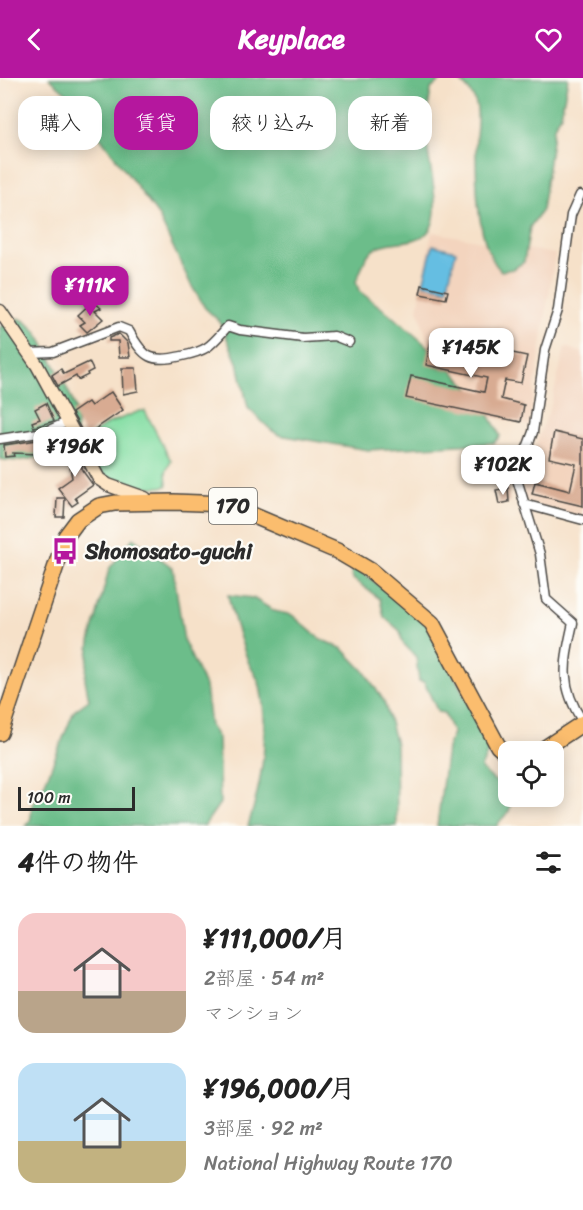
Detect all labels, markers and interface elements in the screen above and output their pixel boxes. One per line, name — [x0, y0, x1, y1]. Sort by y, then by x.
text: Keyplace — [238, 15, 345, 63]
icon: back — [18, 23, 51, 56]
icon: heart — [532, 23, 565, 56]
chip: 購入 — [18, 96, 102, 150]
chip: 賃貸 — [114, 96, 198, 150]
chip: 絞り込み — [210, 96, 336, 150]
chip: 新着 — [348, 96, 432, 150]
pin: ¥111K — [48, 266, 132, 317]
text: ¥111K — [66, 268, 115, 303]
pin: ¥145K — [429, 328, 513, 379]
text: ¥145K — [443, 330, 499, 365]
pin: ¥196K — [33, 427, 117, 478]
text: ¥196K — [47, 429, 103, 464]
pin: ¥102K — [461, 445, 545, 496]
text: ¥102K — [475, 447, 531, 482]
road number: 170 — [209, 488, 257, 524]
place label: Shomosato-guchi — [84, 532, 253, 571]
bus stop icon: Shomosato-guchi — [50, 536, 80, 566]
map controls — [498, 741, 564, 807]
button: locate — [498, 741, 564, 807]
text: 100 m — [27, 783, 71, 812]
scale bar — [18, 784, 135, 812]
text: 4件の物件 — [18, 839, 138, 885]
icon: filters — [532, 846, 565, 879]
text: ¥111,000/月 — [204, 915, 347, 961]
icon: home — [66, 937, 138, 1009]
text: 2部屋 · 54 m² — [204, 961, 324, 996]
text: マンション — [204, 996, 303, 1031]
text: ¥196,000/月 — [204, 1065, 356, 1111]
icon: home — [66, 1087, 138, 1159]
text: 3部屋 · 92 m² — [204, 1111, 323, 1146]
text: National Highway Route 170 — [204, 1146, 453, 1181]

